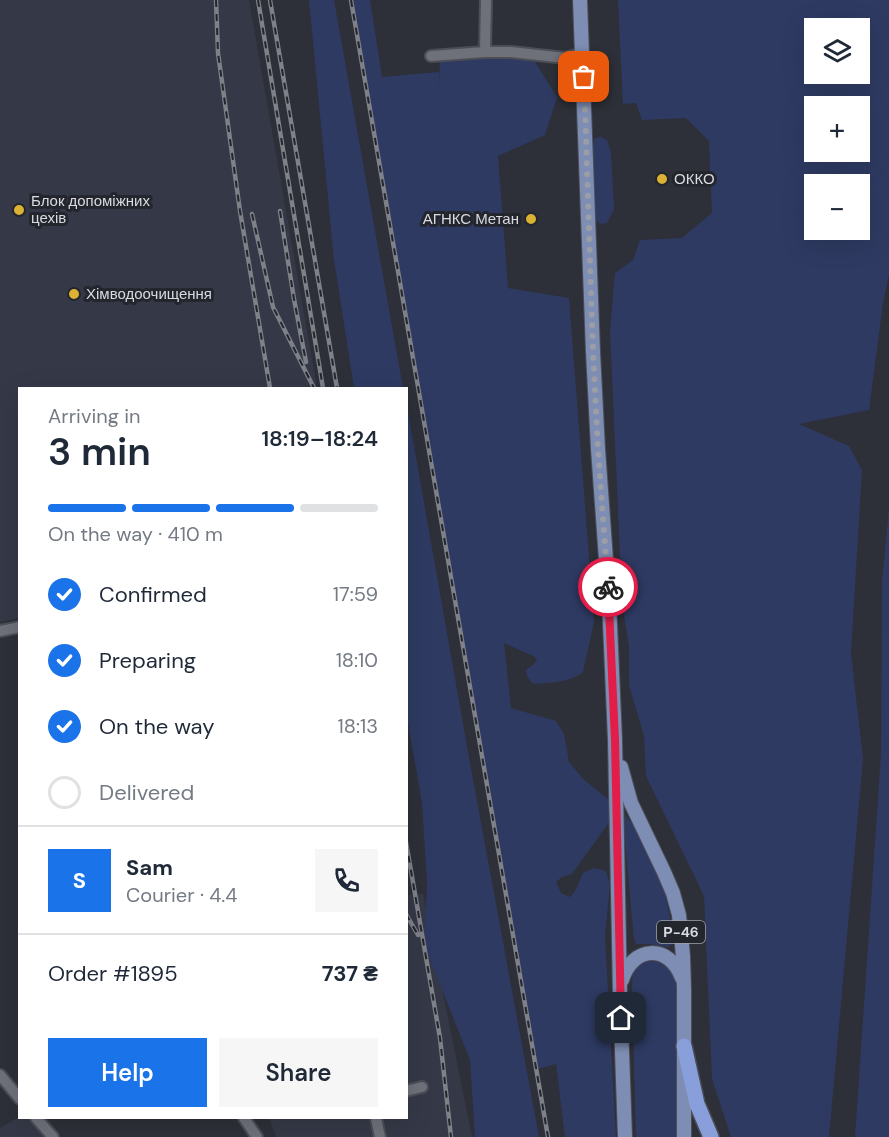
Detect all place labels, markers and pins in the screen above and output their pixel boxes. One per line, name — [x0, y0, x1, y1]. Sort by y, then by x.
pin — [558, 51, 609, 102]
place label: ОККО — [674, 169, 715, 189]
marker: ОККО — [655, 172, 669, 186]
place label: Блок допоміжних цехів — [31, 191, 150, 228]
marker: Блок допоміжних цехів — [12, 203, 26, 217]
place label: АГНКС Метан — [423, 209, 519, 229]
marker: АГНКС Метан — [524, 212, 538, 226]
place label: Хімводоочищення — [86, 284, 212, 304]
marker: Хімводоочищення — [67, 287, 81, 301]
pin — [595, 992, 646, 1043]

